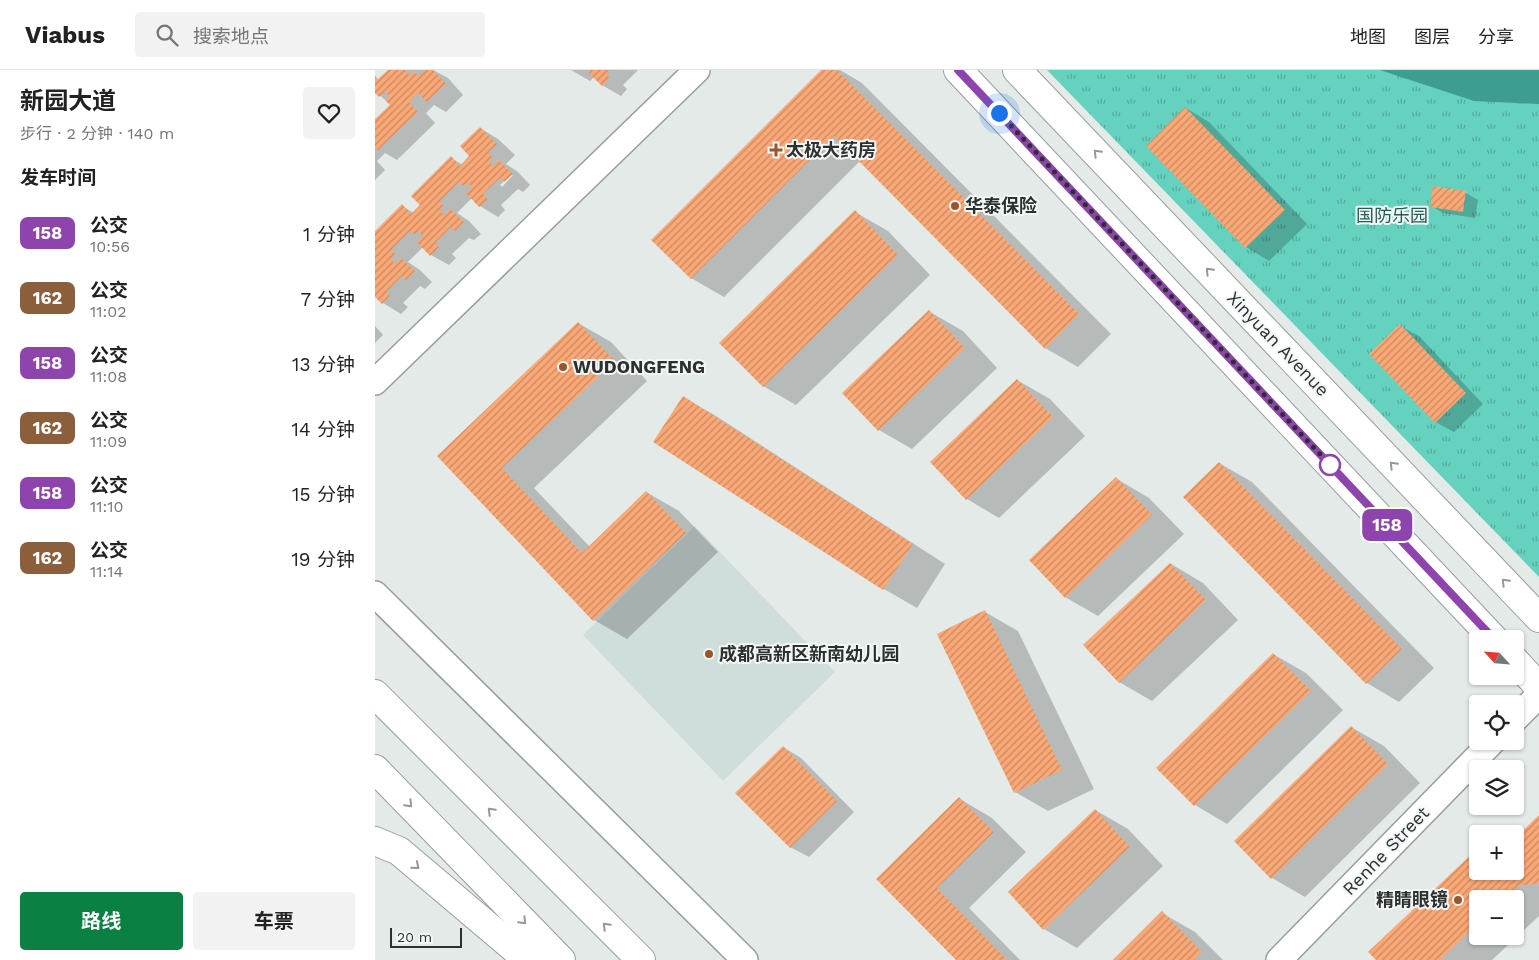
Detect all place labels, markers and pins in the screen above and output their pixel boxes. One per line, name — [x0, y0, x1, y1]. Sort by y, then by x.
place label: 太极大药房 — [786, 139, 876, 160]
marker: 太极大药房 — [770, 144, 782, 156]
place label: 华泰保险 — [965, 195, 1037, 216]
marker: 华泰保险 — [949, 200, 961, 212]
place label: WUDONGFENG — [573, 356, 705, 377]
marker: WUDONGFENG — [557, 361, 569, 373]
unlabelled marker — [1319, 454, 1341, 476]
place label: 成都高新区新南幼儿园 — [719, 643, 899, 664]
marker: 成都高新区新南幼儿园 — [703, 648, 715, 660]
place label: 精睛眼镜 — [1376, 889, 1448, 910]
marker: 精睛眼镜 — [1452, 894, 1464, 906]

